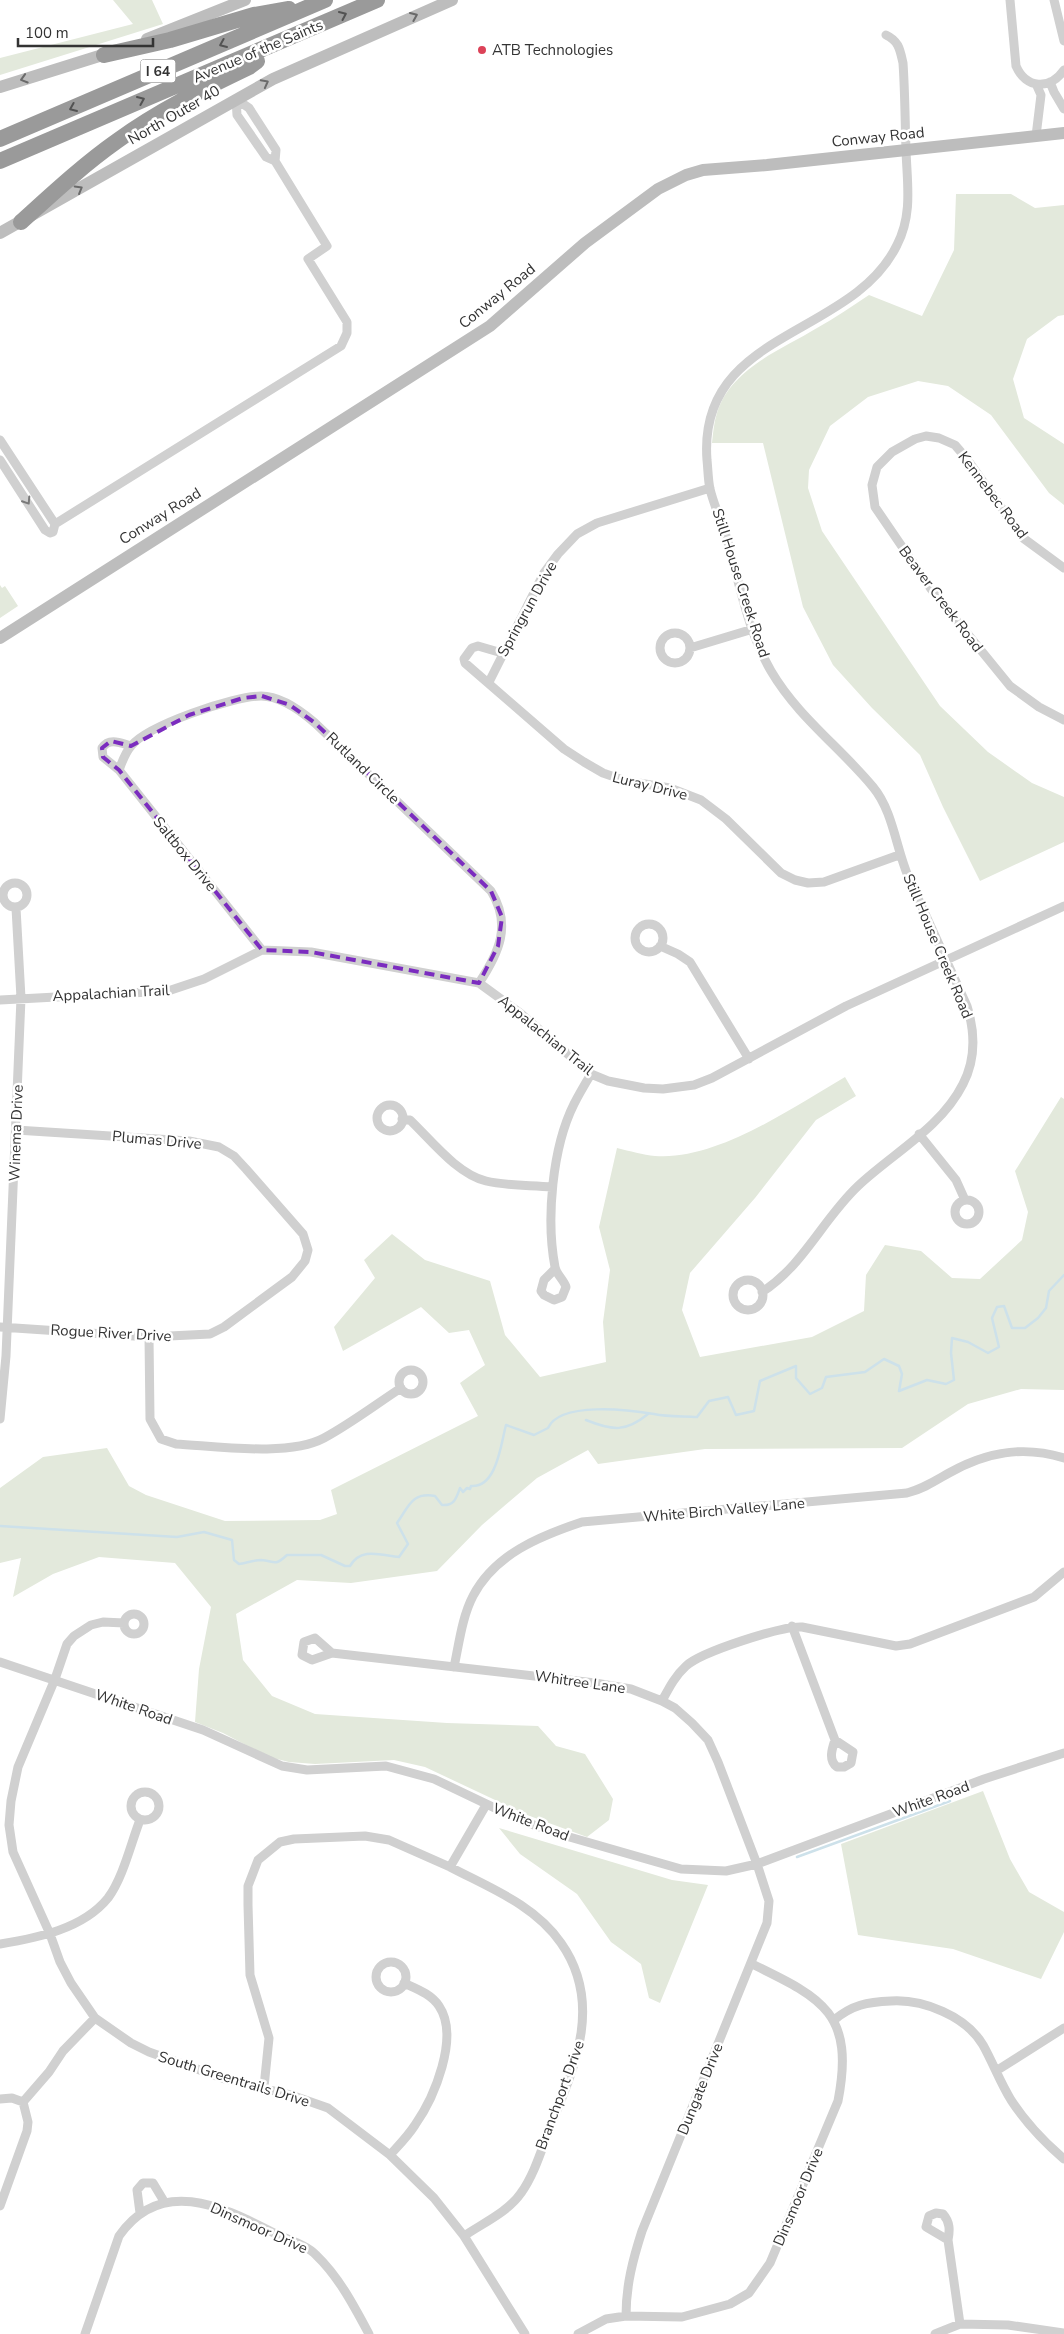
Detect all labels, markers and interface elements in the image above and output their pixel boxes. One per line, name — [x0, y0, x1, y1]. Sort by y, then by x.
one-way arrow — [338, 11, 347, 22]
one-way arrow — [409, 12, 418, 23]
scale bar — [18, 15, 152, 47]
street label: Avenue of the Saints — [190, 15, 326, 87]
text: 100 m — [25, 23, 69, 43]
one-way arrow — [219, 37, 228, 48]
place label: ATB Technologies — [492, 40, 613, 60]
marker: ATB Technologies — [476, 44, 488, 56]
road number: I 64 — [140, 59, 176, 82]
one-way arrow — [20, 74, 29, 84]
one-way arrow — [260, 79, 269, 89]
street label: North Outer 40 — [124, 81, 224, 149]
one-way arrow — [136, 96, 145, 107]
one-way arrow — [69, 101, 78, 112]
street label: Conway Road — [831, 122, 925, 152]
one-way arrow — [73, 186, 82, 196]
street label: Conway Road — [455, 259, 539, 333]
street label: Kennebec Road — [954, 447, 1032, 543]
street label: Conway Road — [115, 483, 205, 549]
one-way arrow — [20, 496, 30, 505]
street label: Still House Creek Road — [707, 506, 775, 660]
street label: Beaver Creek Road — [894, 542, 988, 656]
street label: Springrun Drive — [493, 558, 561, 660]
street label: Rutland Circle — [322, 728, 404, 808]
street label: Luray Drive — [610, 767, 690, 805]
street label: Saltbox Drive — [149, 812, 221, 896]
street label: Still House Creek Road — [898, 871, 978, 1021]
street label: Appalachian Trail — [52, 980, 171, 1006]
street label: Appalachian Trail — [494, 990, 598, 1080]
street label: Winema Drive — [4, 1084, 28, 1182]
street label: Plumas Drive — [111, 1126, 203, 1154]
street label: Rogue River Drive — [50, 1320, 172, 1346]
street label: White Birch Valley Lane — [642, 1493, 806, 1527]
street label: Whitree Lane — [533, 1666, 627, 1698]
street label: White Road — [93, 1684, 175, 1730]
street label: White Road — [890, 1776, 972, 1822]
street label: White Road — [490, 1798, 572, 1846]
street label: Branchport Drive — [531, 2038, 589, 2152]
street label: Dungate Drive — [672, 2040, 728, 2138]
street label: South Greentrails Drive — [156, 2046, 312, 2112]
street label: Dinsmoor Drive — [768, 2145, 828, 2249]
street label: Dinsmoor Drive — [207, 2198, 311, 2258]

